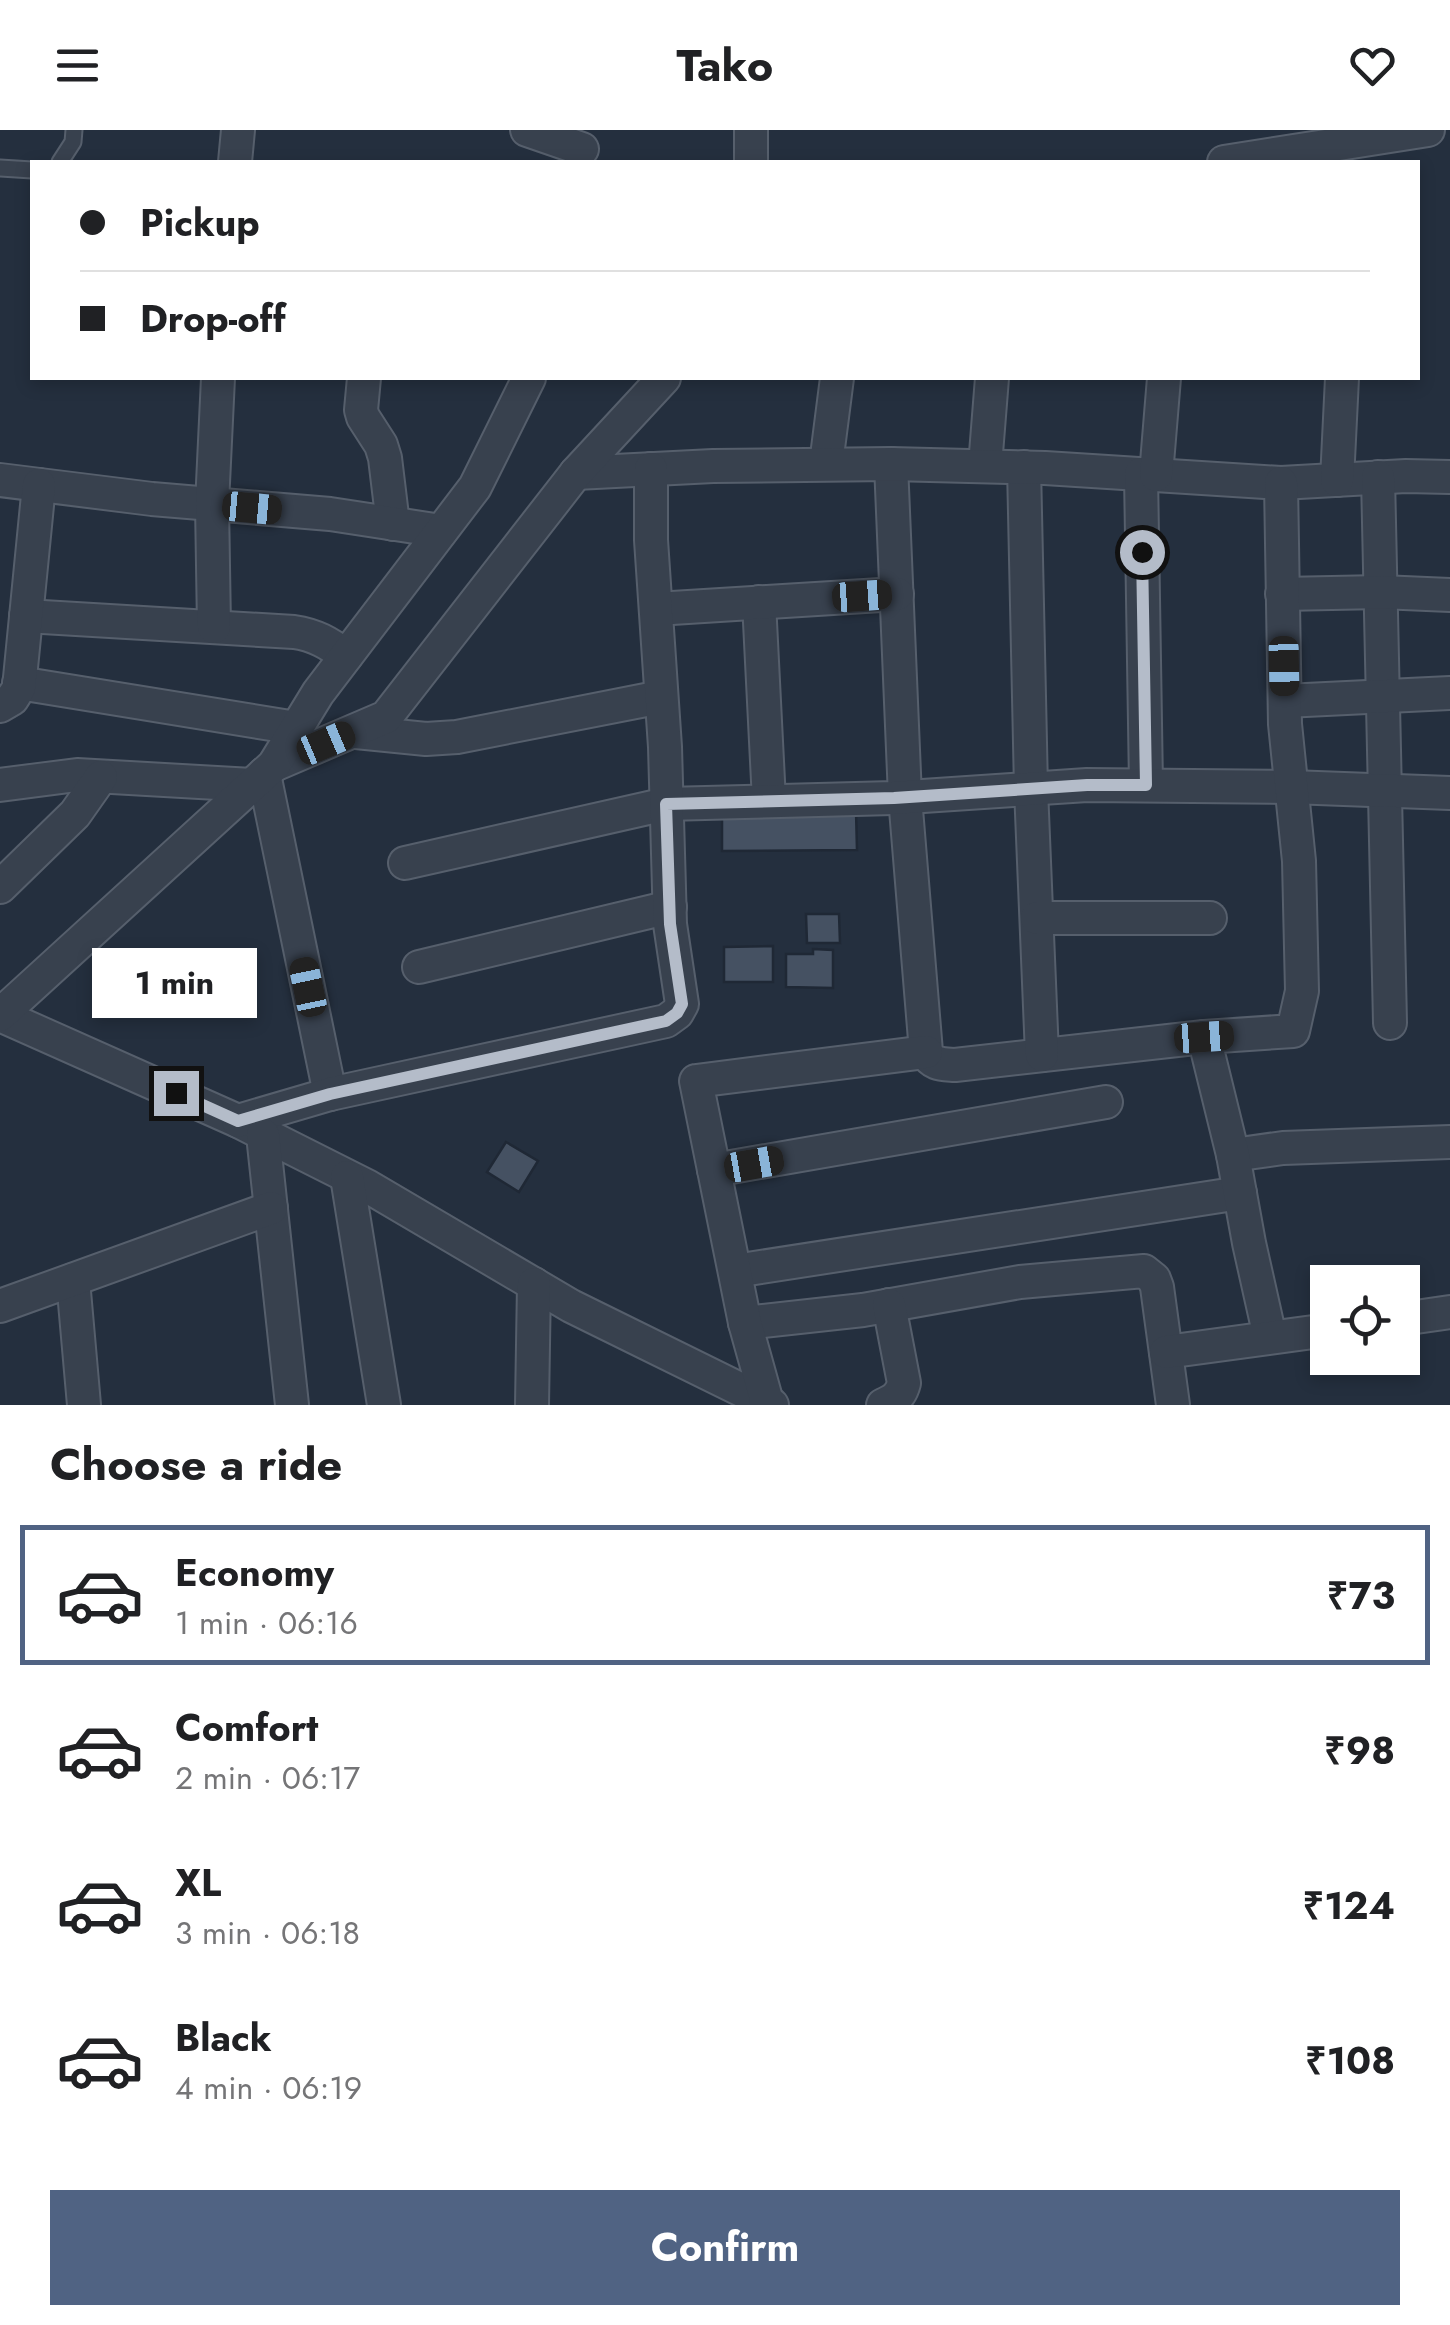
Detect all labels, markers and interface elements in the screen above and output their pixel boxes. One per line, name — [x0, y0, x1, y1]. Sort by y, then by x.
text: Tako — [677, 33, 773, 98]
icon: menu — [50, 38, 105, 93]
icon: heart — [1345, 38, 1400, 93]
text: Pickup — [140, 195, 260, 250]
text: Drop-off — [140, 291, 286, 346]
car — [221, 490, 283, 526]
route start — [1120, 530, 1165, 575]
car — [831, 579, 893, 613]
car — [1268, 636, 1300, 696]
car — [293, 717, 359, 769]
callout: 1 min — [94, 948, 258, 1018]
car — [287, 955, 329, 1019]
text: 1 min — [135, 960, 214, 1006]
car — [1173, 1020, 1235, 1054]
route end — [154, 1071, 199, 1116]
car — [722, 1144, 786, 1184]
map controls — [1310, 1265, 1420, 1375]
button: locate — [1310, 1265, 1420, 1375]
text: Choose a ride — [50, 1432, 342, 1497]
text: Economy — [175, 1545, 334, 1600]
icon: car — [55, 1550, 145, 1640]
text: ₹73 — [1327, 1568, 1395, 1623]
text: 1 min · 06:16 — [175, 1600, 358, 1646]
text: Comfort — [175, 1700, 318, 1755]
icon: car — [55, 1705, 145, 1795]
text: ₹98 — [1324, 1723, 1395, 1778]
text: 2 min · 06:17 — [175, 1755, 360, 1801]
text: XL — [175, 1855, 221, 1910]
icon: car — [55, 1860, 145, 1950]
text: ₹124 — [1302, 1878, 1395, 1933]
text: 3 min · 06:18 — [175, 1910, 360, 1956]
text: Black — [175, 2010, 272, 2065]
icon: car — [55, 2015, 145, 2105]
text: ₹108 — [1305, 2033, 1395, 2088]
text: 4 min · 06:19 — [175, 2065, 362, 2111]
button: Confirm — [50, 2190, 1400, 2305]

